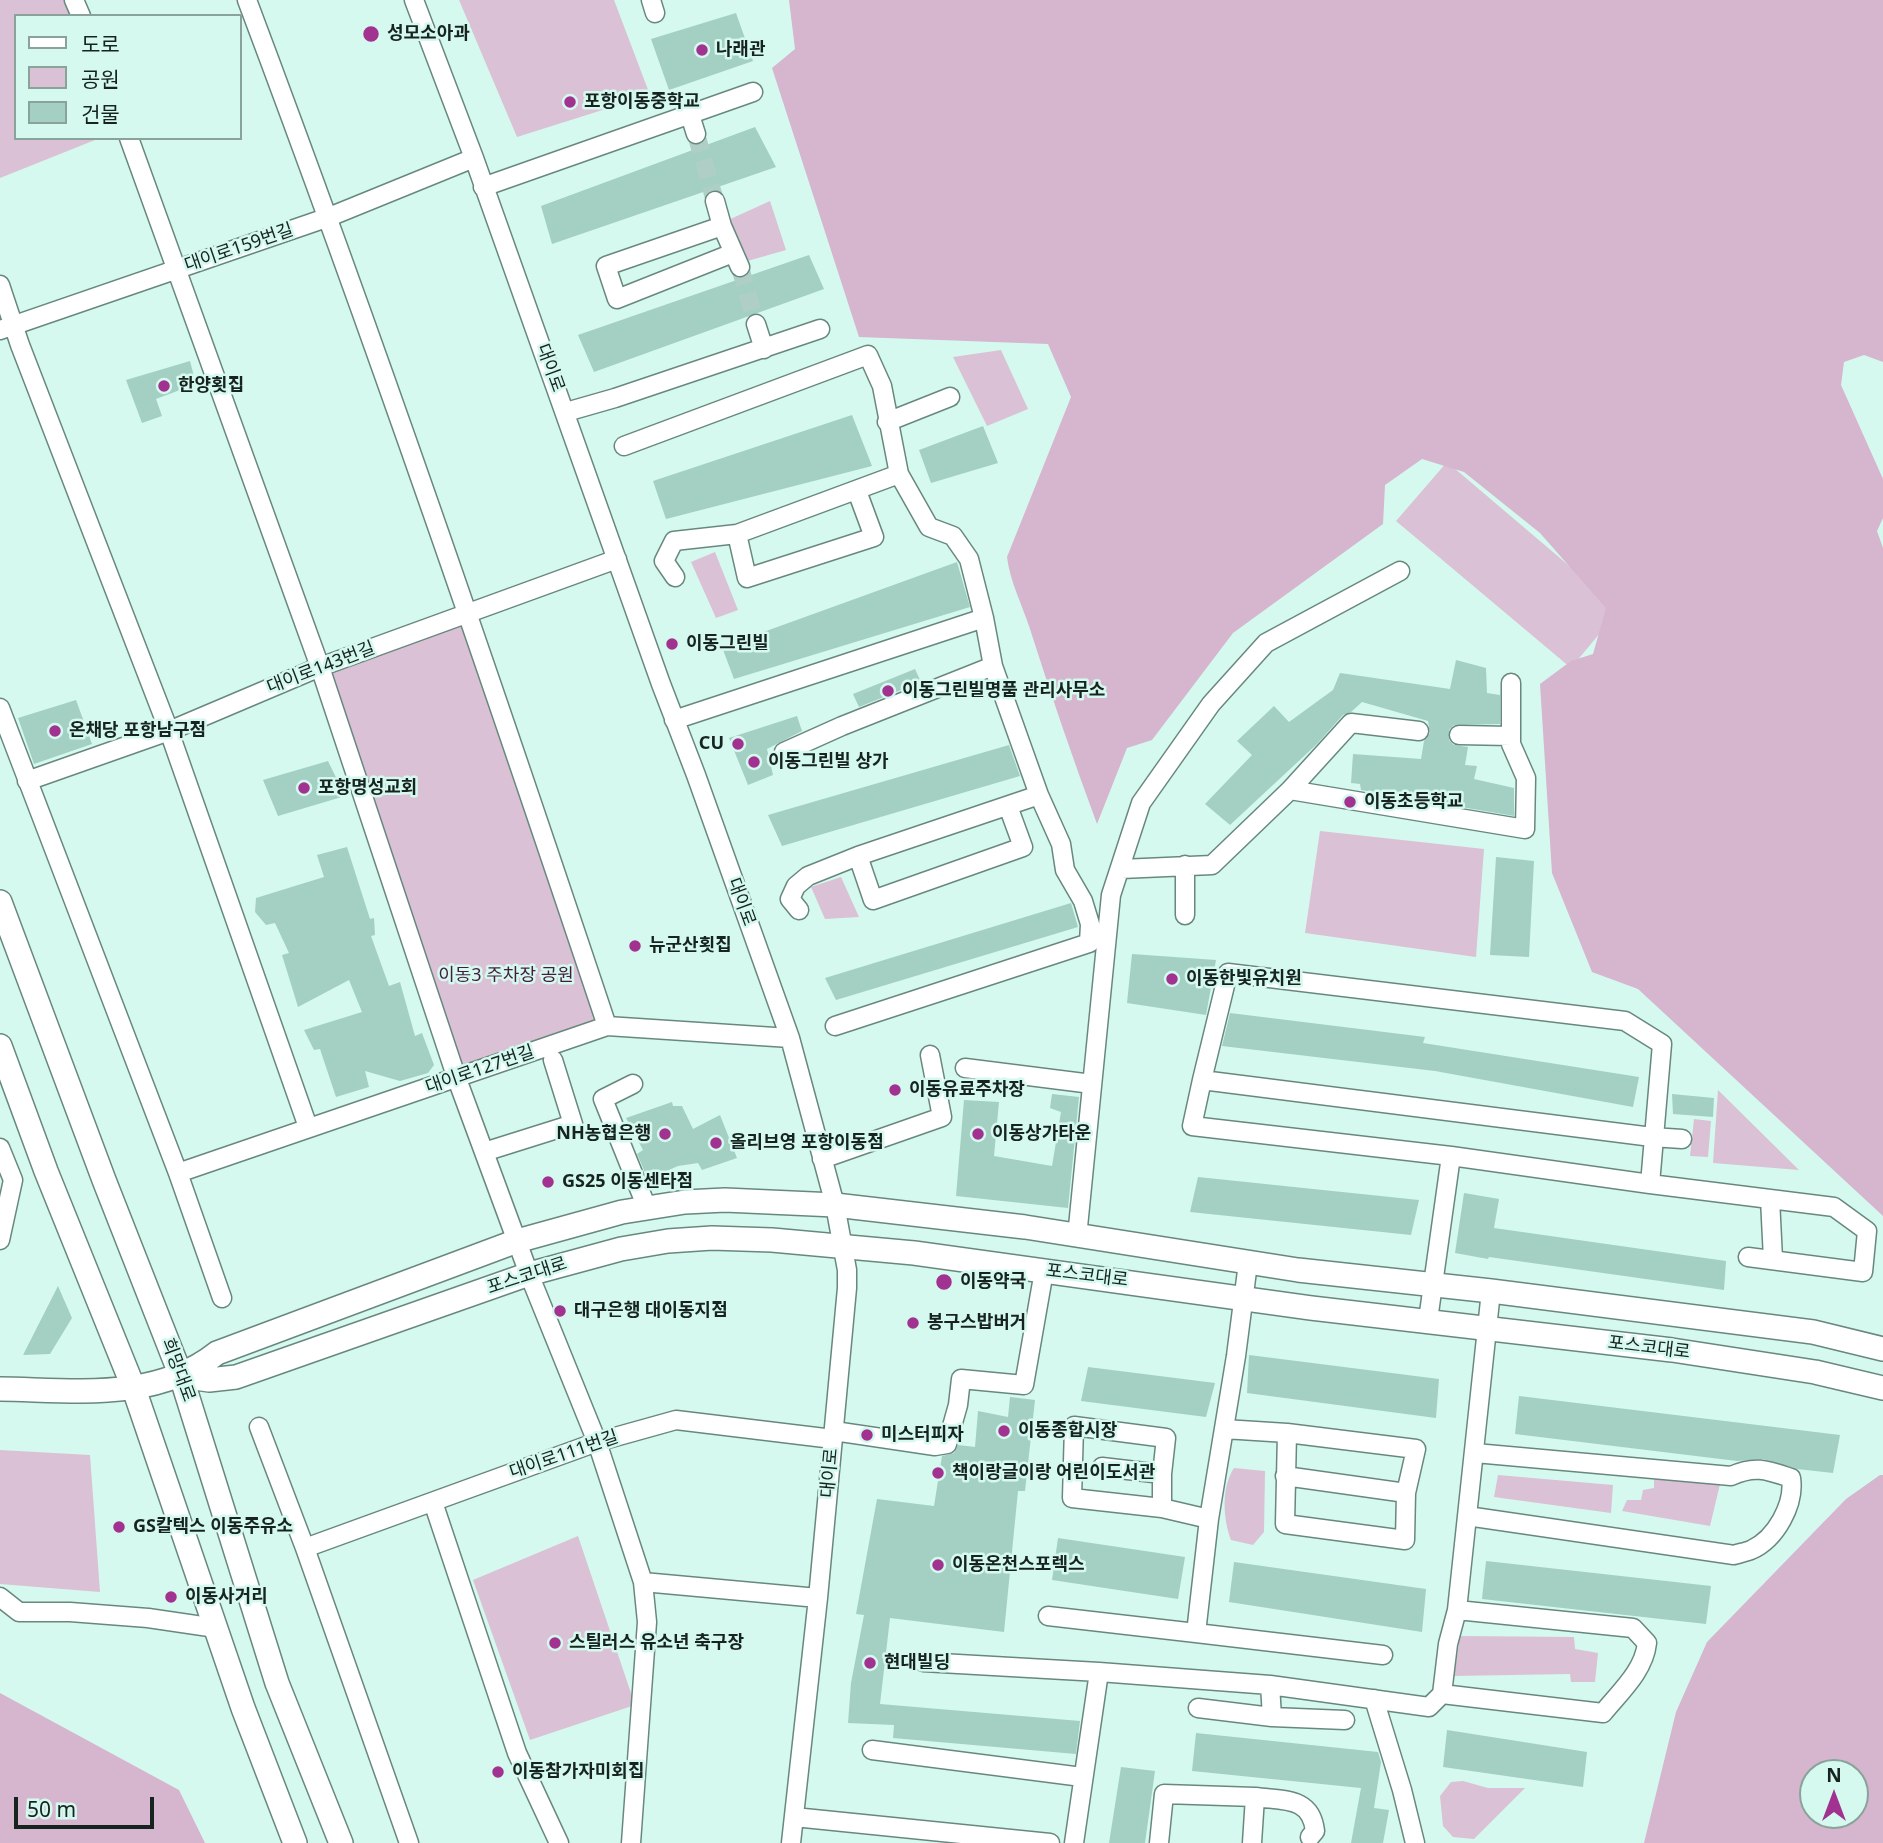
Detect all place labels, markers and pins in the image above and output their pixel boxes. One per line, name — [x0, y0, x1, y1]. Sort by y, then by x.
place label: 성모소아과 — [387, 23, 470, 45]
marker: 성모소아과 — [361, 24, 381, 44]
place label: 나래관 — [716, 39, 766, 61]
marker: 나래관 — [694, 42, 710, 58]
place label: 포항이동중학교 — [584, 91, 700, 113]
marker: 포항이동중학교 — [562, 94, 578, 110]
place label: 한양횟집 — [178, 375, 244, 397]
marker: 한양횟집 — [156, 378, 172, 394]
place label: 이동그린빌 — [686, 633, 769, 655]
marker: 이동그린빌 — [664, 636, 680, 652]
place label: 이동그린빌명품 관리사무소 — [902, 680, 1105, 702]
marker: 이동그린빌명품 관리사무소 — [880, 683, 896, 699]
place label: 온채당 포항남구점 — [69, 720, 206, 742]
marker: 온채당 포항남구점 — [47, 723, 63, 739]
place label: CU — [699, 733, 724, 755]
marker: CU — [730, 736, 746, 752]
place label: 이동그린빌 상가 — [768, 751, 889, 773]
marker: 이동그린빌 상가 — [746, 754, 762, 770]
place label: 포항명성교회 — [318, 777, 417, 799]
marker: 포항명성교회 — [296, 780, 312, 796]
place label: 이동초등학교 — [1364, 791, 1463, 813]
marker: 이동초등학교 — [1342, 794, 1358, 810]
place label: 뉴군산횟집 — [649, 935, 732, 957]
marker: 뉴군산횟집 — [627, 938, 643, 954]
place label: 이동한빛유치원 — [1186, 968, 1302, 990]
marker: 이동한빛유치원 — [1164, 971, 1180, 987]
place label: 이동유료주차장 — [909, 1079, 1025, 1101]
marker: 이동유료주차장 — [887, 1082, 903, 1098]
place label: NH농협은행 — [556, 1123, 651, 1145]
place label: 이동상가타운 — [992, 1123, 1091, 1145]
marker: NH농협은행 — [657, 1126, 673, 1142]
marker: 이동상가타운 — [970, 1126, 986, 1142]
place label: 올리브영 포항이동점 — [730, 1132, 884, 1154]
marker: 올리브영 포항이동점 — [708, 1135, 724, 1151]
place label: GS25 이동센타점 — [562, 1171, 693, 1193]
marker: GS25 이동센타점 — [540, 1174, 556, 1190]
place label: 이동약국 — [960, 1271, 1026, 1293]
marker: 이동약국 — [934, 1272, 954, 1292]
place label: 대구은행 대이동지점 — [574, 1300, 728, 1322]
marker: 대구은행 대이동지점 — [552, 1303, 568, 1319]
place label: 봉구스밥버거 — [927, 1312, 1026, 1334]
marker: 봉구스밥버거 — [905, 1315, 921, 1331]
place label: 이동종합시장 — [1018, 1420, 1117, 1442]
marker: 이동종합시장 — [996, 1423, 1012, 1439]
place label: 미스터피자 — [881, 1424, 964, 1446]
marker: 미스터피자 — [859, 1427, 875, 1443]
place label: 책이랑글이랑 어린이도서관 — [952, 1462, 1155, 1484]
marker: 책이랑글이랑 어린이도서관 — [930, 1465, 946, 1481]
place label: GS칼텍스 이동주유소 — [133, 1516, 293, 1538]
marker: GS칼텍스 이동주유소 — [111, 1519, 127, 1535]
place label: 이동온천스포렉스 — [952, 1554, 1084, 1576]
marker: 이동온천스포렉스 — [930, 1557, 946, 1573]
place label: 이동사거리 — [185, 1586, 268, 1608]
marker: 이동사거리 — [163, 1589, 179, 1605]
place label: 스틸러스 유소년 축구장 — [569, 1632, 744, 1654]
marker: 스틸러스 유소년 축구장 — [547, 1635, 563, 1651]
place label: 현대빌딩 — [884, 1652, 950, 1674]
marker: 현대빌딩 — [862, 1655, 878, 1671]
place label: 이동참가자미회집 — [512, 1761, 644, 1783]
marker: 이동참가자미회집 — [490, 1764, 506, 1780]

